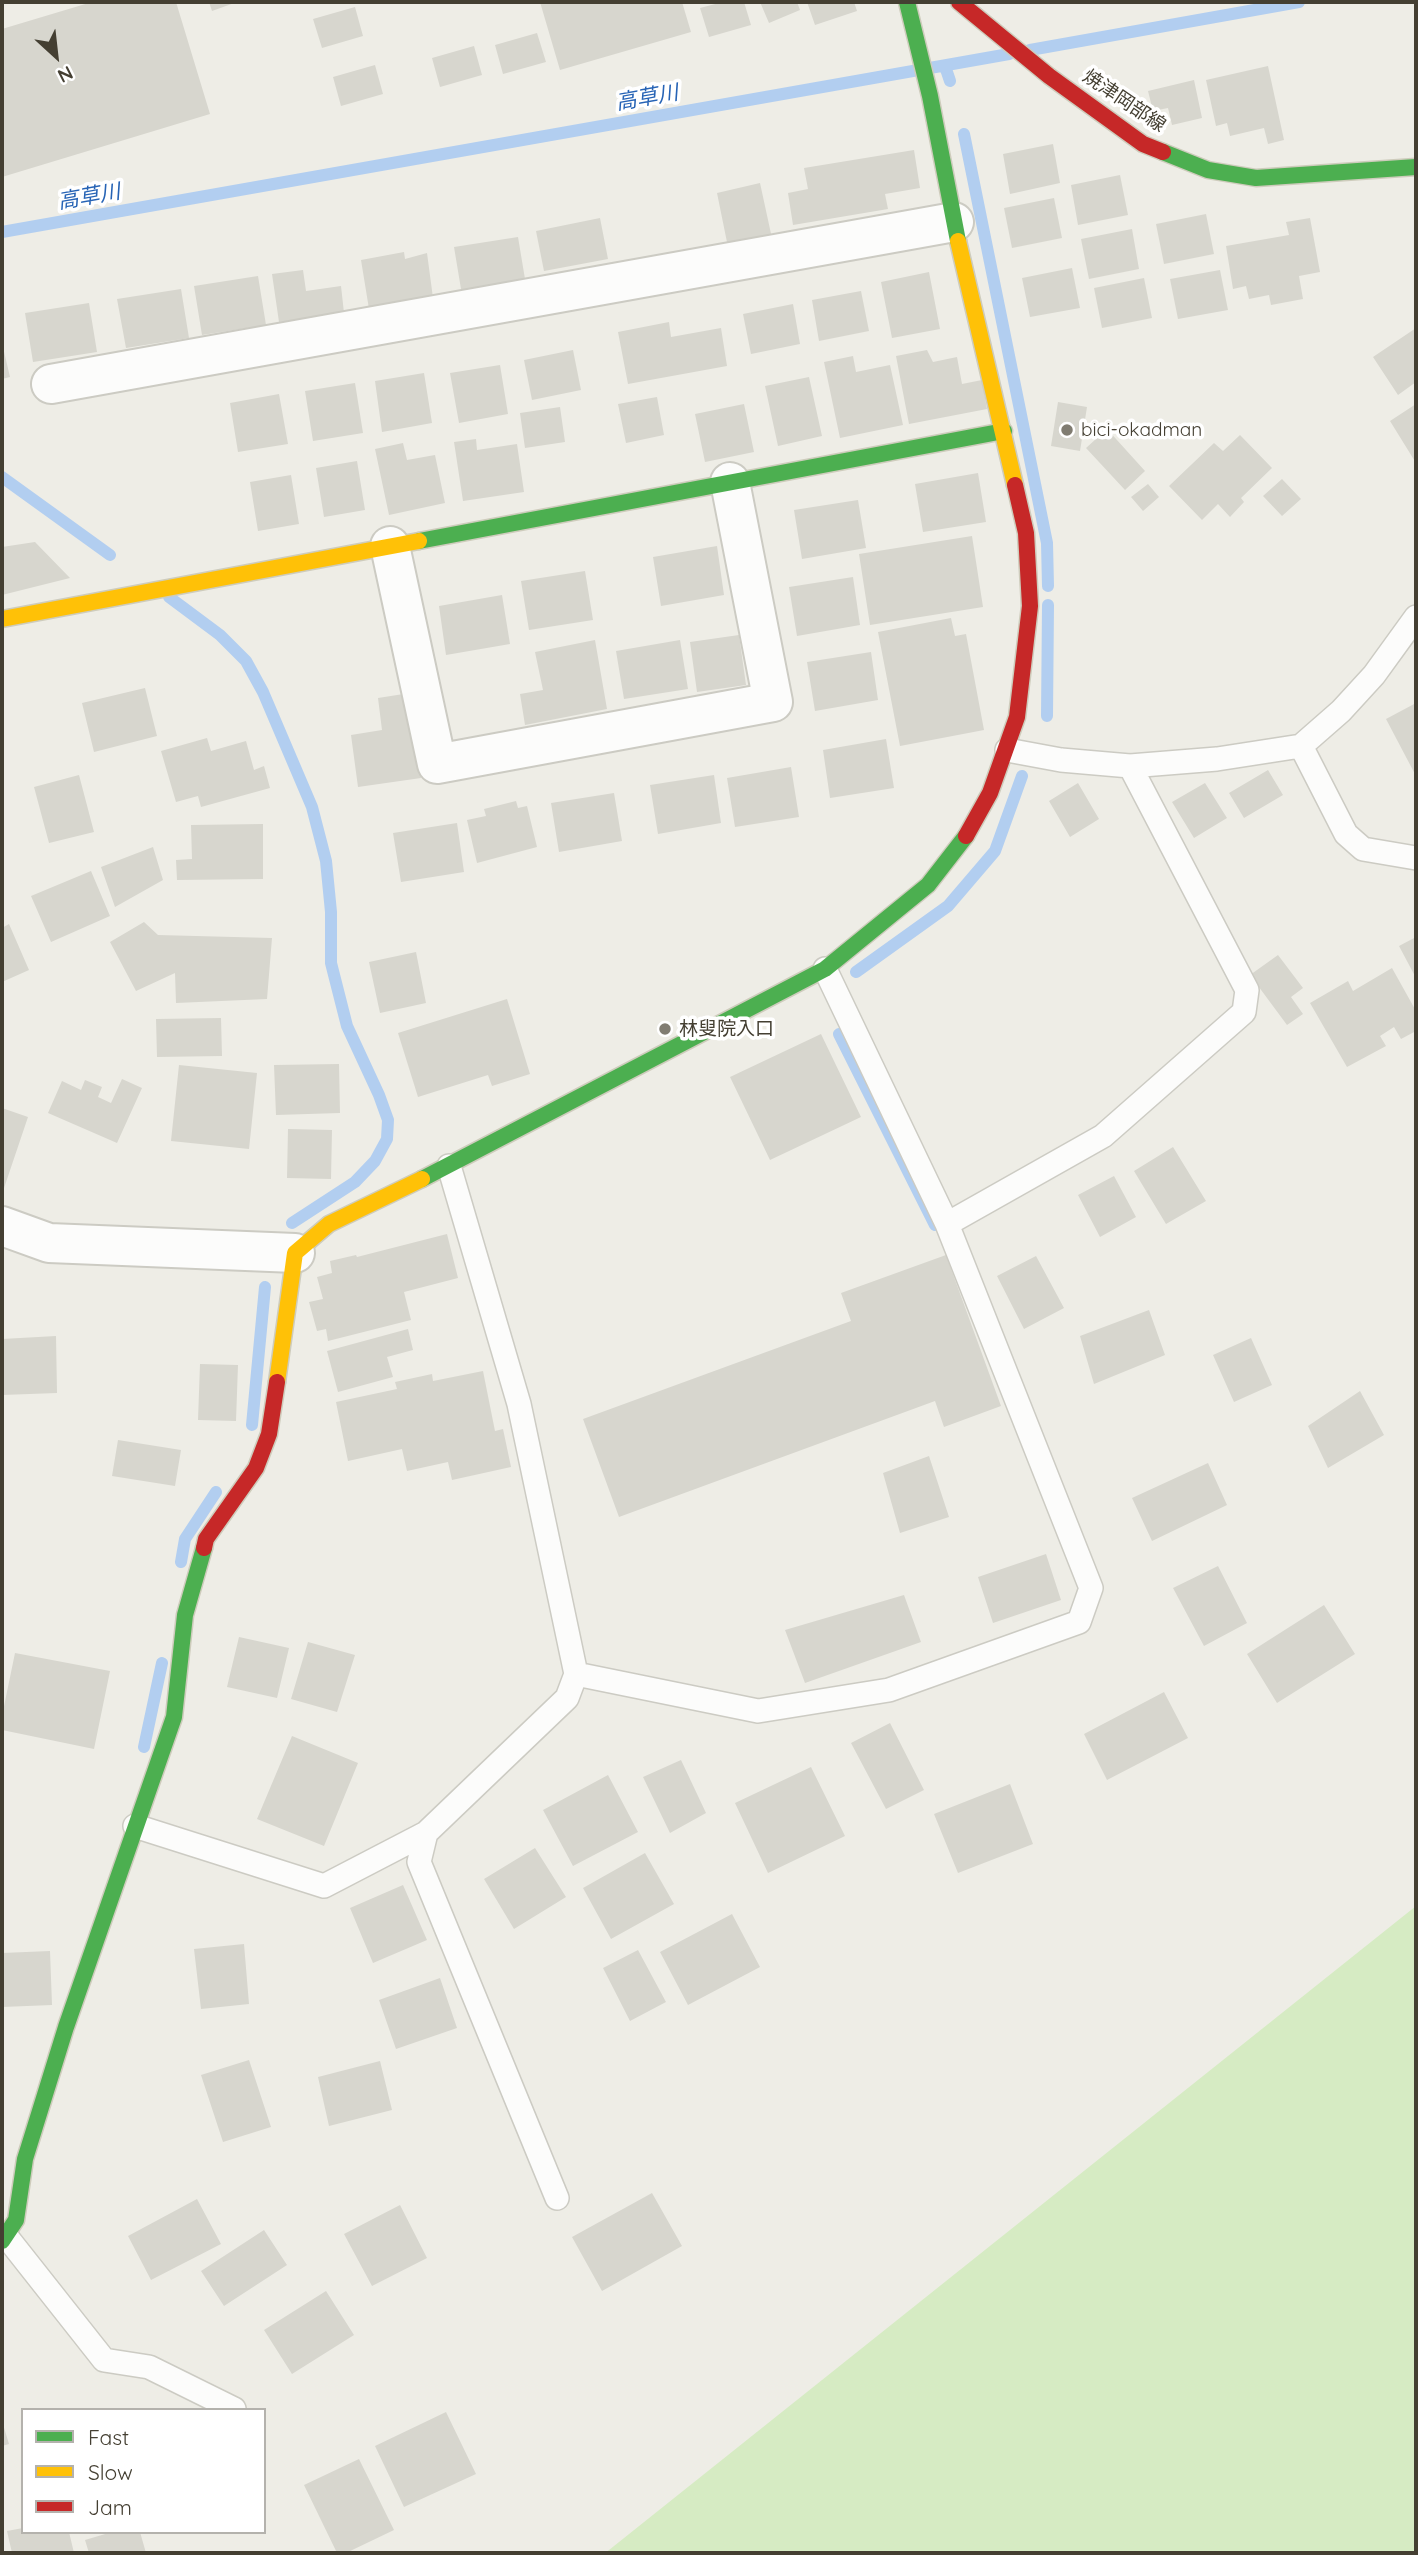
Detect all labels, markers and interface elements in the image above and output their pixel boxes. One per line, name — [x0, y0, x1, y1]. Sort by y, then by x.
north arrow — [21, 21, 91, 91]
text: N — [54, 61, 77, 89]
street label: 焼津岡部線 — [1078, 65, 1170, 137]
water label: 高草川 — [614, 80, 680, 116]
water label: 高草川 — [56, 179, 122, 215]
place label: bici-okadman — [1081, 419, 1202, 441]
marker: bici-okadman — [1059, 422, 1075, 438]
place label: 林叟院入口 — [679, 1018, 774, 1040]
marker: 林叟院入口 — [657, 1021, 673, 1037]
legend — [21, 2408, 266, 2534]
text: Fast — [88, 2424, 129, 2450]
text: Slow — [88, 2459, 133, 2485]
text: Jam — [88, 2494, 132, 2520]

